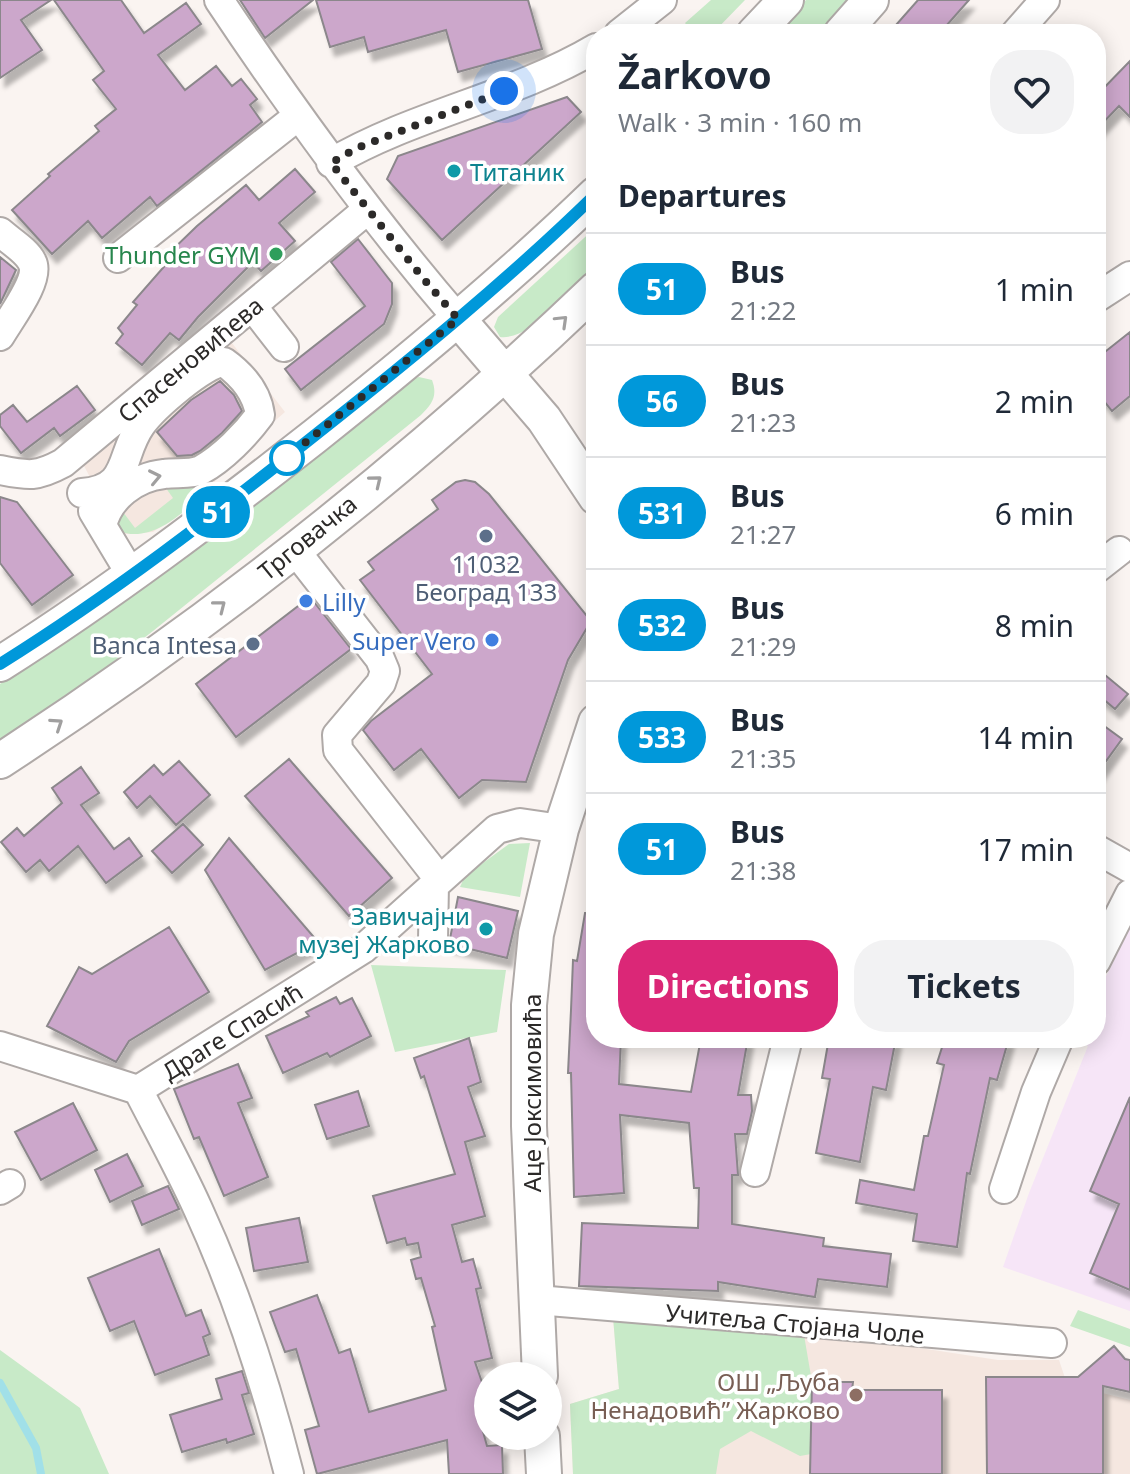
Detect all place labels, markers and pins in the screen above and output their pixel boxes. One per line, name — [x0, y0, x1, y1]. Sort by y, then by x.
place label: Титаник — [470, 155, 565, 188]
marker: Титаник — [445, 162, 463, 180]
place label: Thunder GYM — [105, 238, 260, 271]
marker: Thunder GYM — [267, 245, 285, 263]
unlabelled marker — [270, 441, 304, 475]
marker: 11032 Београд 133 — [477, 527, 495, 545]
place label: 11032 Београд 133 — [415, 547, 557, 608]
place label: Lilly — [322, 585, 366, 618]
marker: Lilly — [297, 592, 315, 610]
place label: Super Vero — [352, 624, 476, 657]
place label: Banca Intesa — [92, 628, 237, 661]
marker: Super Vero — [483, 631, 501, 649]
marker: Banca Intesa — [244, 635, 262, 653]
place label: Завичајни музеј Жарково — [298, 899, 470, 960]
marker: Завичајни музеј Жарково — [477, 920, 495, 938]
place label: ОШ „Љуба Ненадовић” Жарково — [590, 1365, 840, 1426]
marker: ОШ „Љуба Ненадовић” Жарково — [847, 1386, 865, 1404]

